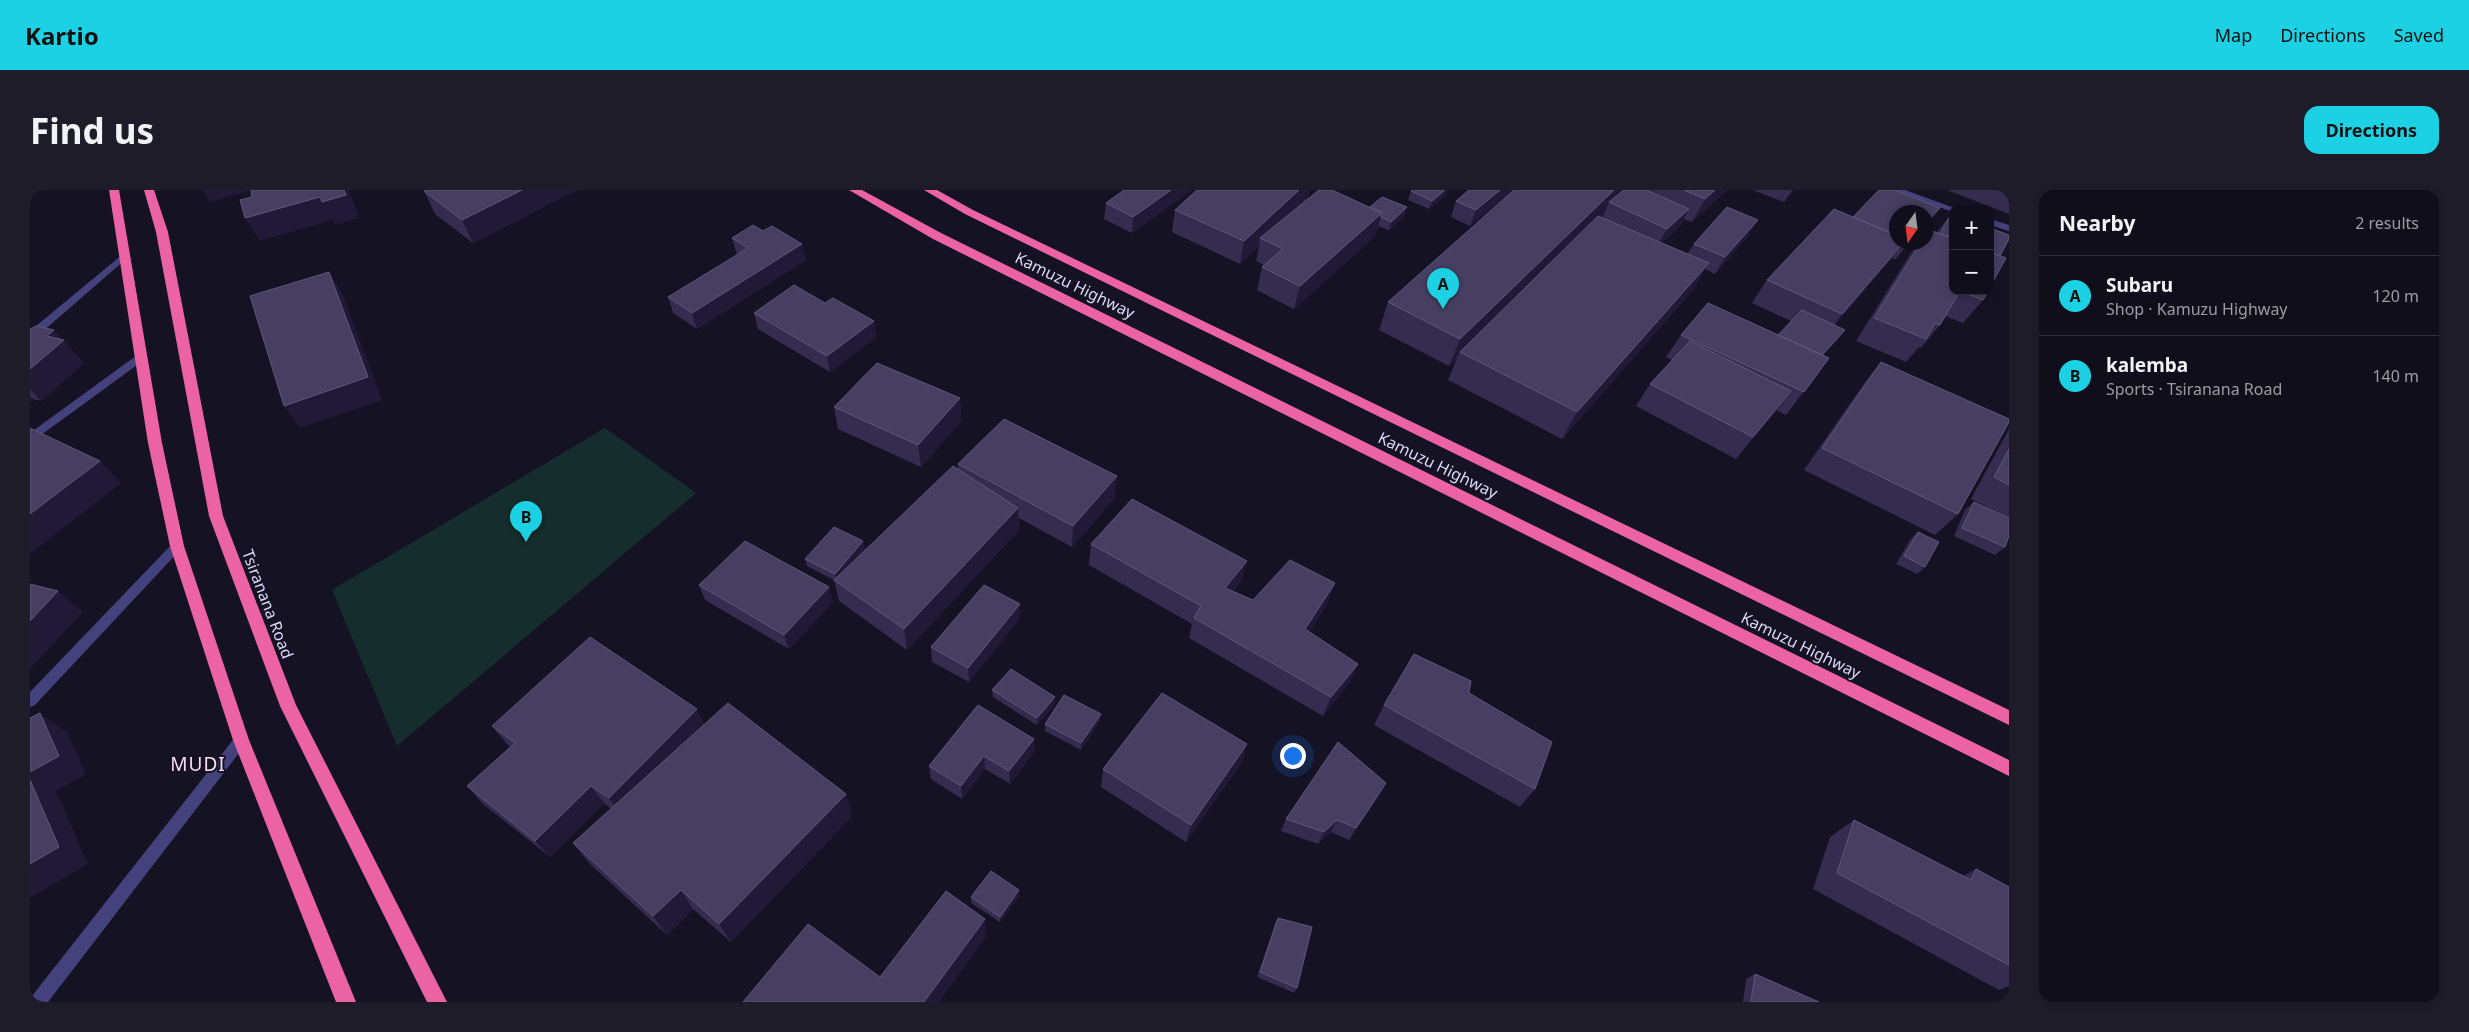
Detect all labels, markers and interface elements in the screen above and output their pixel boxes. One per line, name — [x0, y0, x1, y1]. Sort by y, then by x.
text: Kartio — [25, 19, 99, 52]
text: Map — [2215, 23, 2252, 47]
text: Directions — [2280, 23, 2366, 47]
text: Saved — [2394, 23, 2444, 47]
button: Directions — [2304, 106, 2439, 154]
text: Find us — [30, 107, 154, 154]
north arrow — [1889, 205, 1934, 250]
map controls — [1949, 205, 1994, 295]
button: + — [1949, 205, 1994, 250]
text: Nearby — [2059, 209, 2135, 237]
text: 2 results — [2355, 212, 2419, 234]
street label: Kamuzu Highway — [1011, 246, 1139, 324]
button: − — [1949, 250, 1994, 295]
pin: A — [1427, 268, 1459, 309]
text: Subaru — [2106, 272, 2173, 298]
text: A — [2069, 285, 2081, 307]
text: 120 m — [2372, 285, 2419, 307]
text: Shop · Kamuzu Highway — [2106, 298, 2288, 320]
text: kalemba — [2106, 352, 2188, 378]
text: B — [2070, 365, 2080, 387]
text: 140 m — [2372, 365, 2419, 387]
text: Sports · Tsiranana Road — [2106, 378, 2282, 400]
street label: Kamuzu Highway — [1374, 426, 1502, 504]
pin: B — [510, 501, 542, 542]
street label: Tsiranana Road — [237, 546, 299, 662]
street label: Kamuzu Highway — [1737, 606, 1865, 684]
your location — [1280, 743, 1306, 769]
district label: MUDI — [170, 751, 226, 777]

